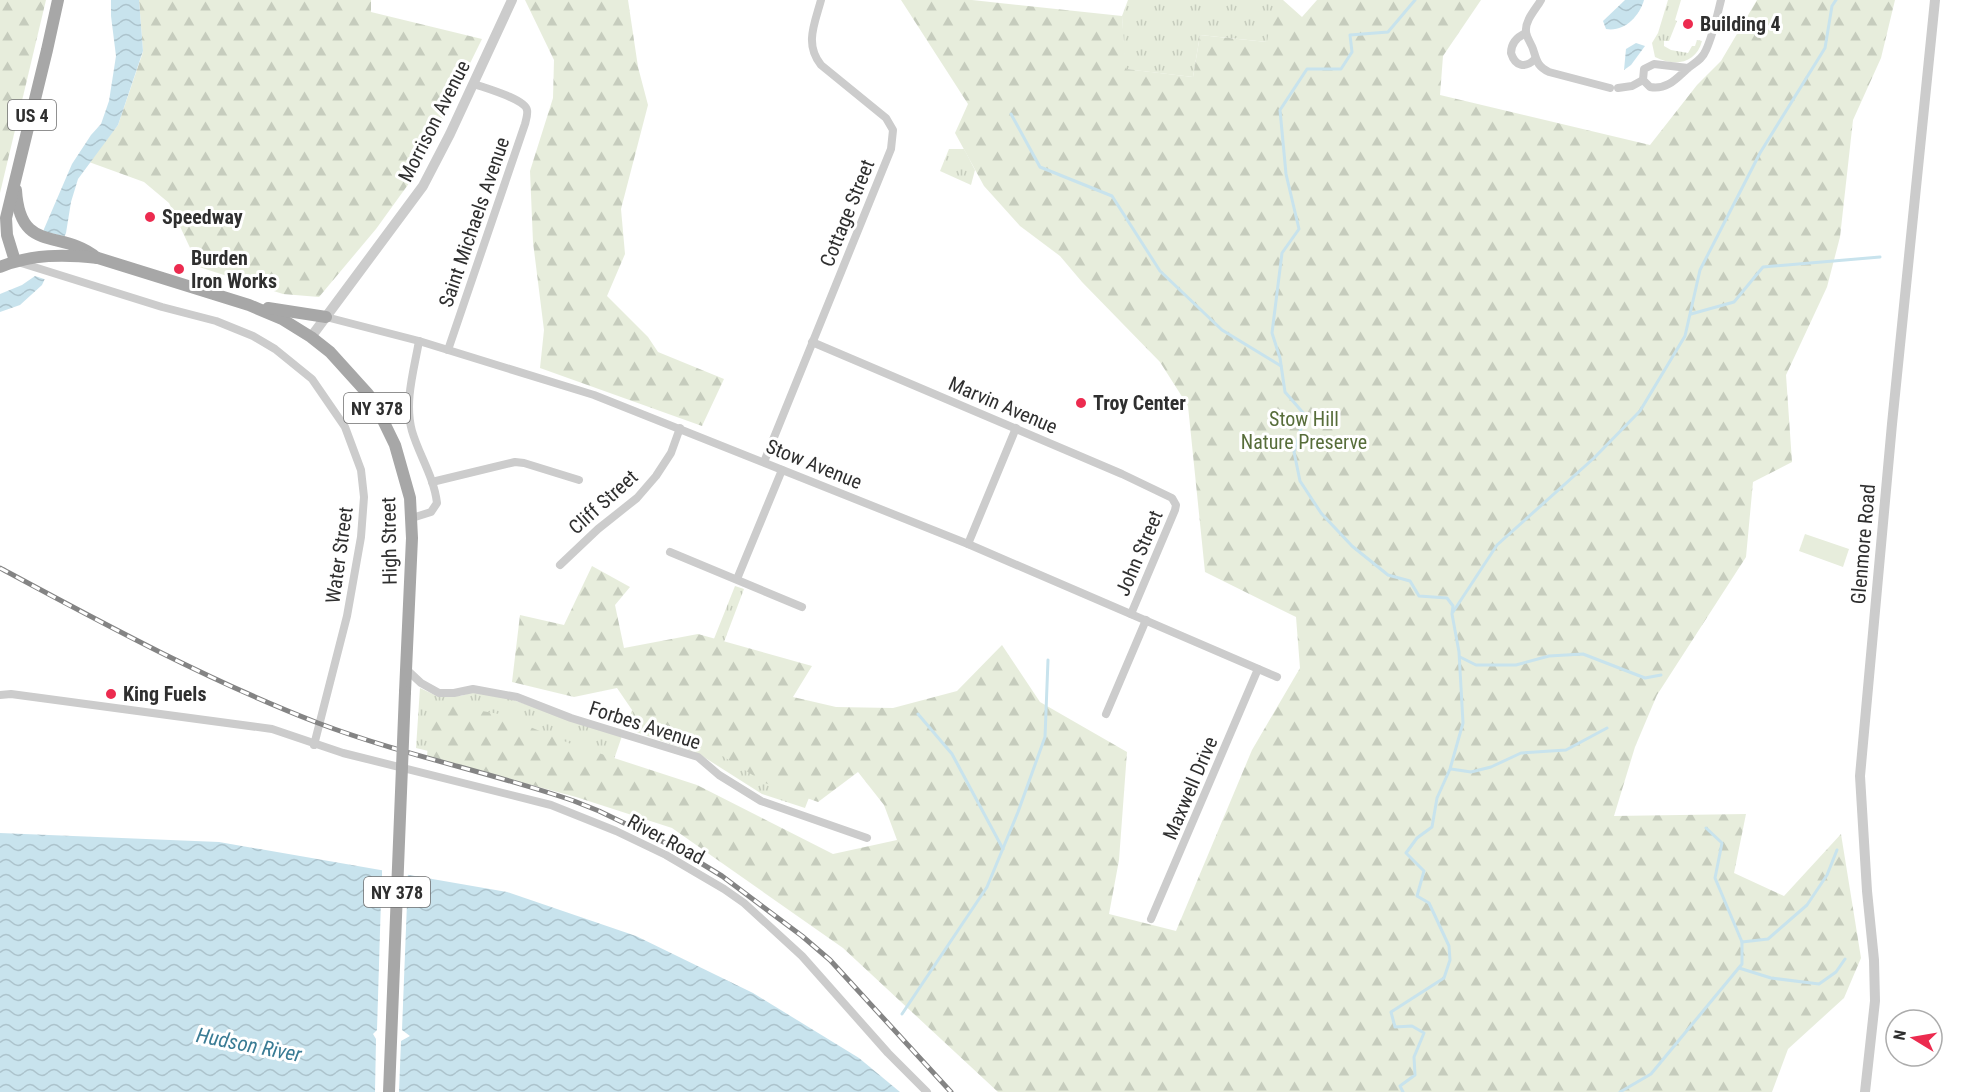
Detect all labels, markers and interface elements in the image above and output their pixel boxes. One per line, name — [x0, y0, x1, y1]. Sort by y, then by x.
place label: Building 4 — [1700, 12, 1781, 36]
marker: Building 4 — [1681, 17, 1695, 31]
street label: Morrison Avenue — [393, 56, 475, 186]
road number: US 4 — [8, 100, 56, 130]
street label: Saint Michaels Avenue — [434, 134, 514, 310]
street label: Cottage Street — [815, 156, 879, 270]
place label: Speedway — [162, 205, 243, 229]
marker: Speedway — [143, 210, 157, 224]
place label: Burden Iron Works — [191, 246, 277, 293]
marker: Burden Iron Works — [172, 262, 186, 276]
street label: Marvin Avenue — [945, 371, 1061, 439]
place label: Troy Center — [1093, 391, 1186, 415]
road number: NY 378 — [344, 393, 410, 423]
marker: Troy Center — [1074, 396, 1088, 410]
park label: Stow Hill Nature Preserve — [1241, 407, 1367, 454]
street label: Stow Avenue — [763, 434, 865, 494]
street label: Cliff Street — [564, 465, 643, 539]
street label: Glenmore Road — [1846, 483, 1880, 605]
street label: High Street — [376, 497, 402, 585]
street label: Water Street — [320, 505, 358, 605]
street label: John Street — [1110, 507, 1168, 599]
place label: King Fuels — [123, 682, 206, 706]
marker: King Fuels — [104, 687, 118, 701]
street label: Forbes Avenue — [586, 696, 704, 754]
street label: Maxwell Drive — [1158, 733, 1222, 843]
street label: River Road — [623, 809, 709, 869]
road number: NY 378 — [364, 877, 430, 907]
north arrow — [1884, 1008, 1944, 1068]
water label: Hudson River — [194, 1023, 304, 1067]
text: N — [1890, 1029, 1910, 1042]

